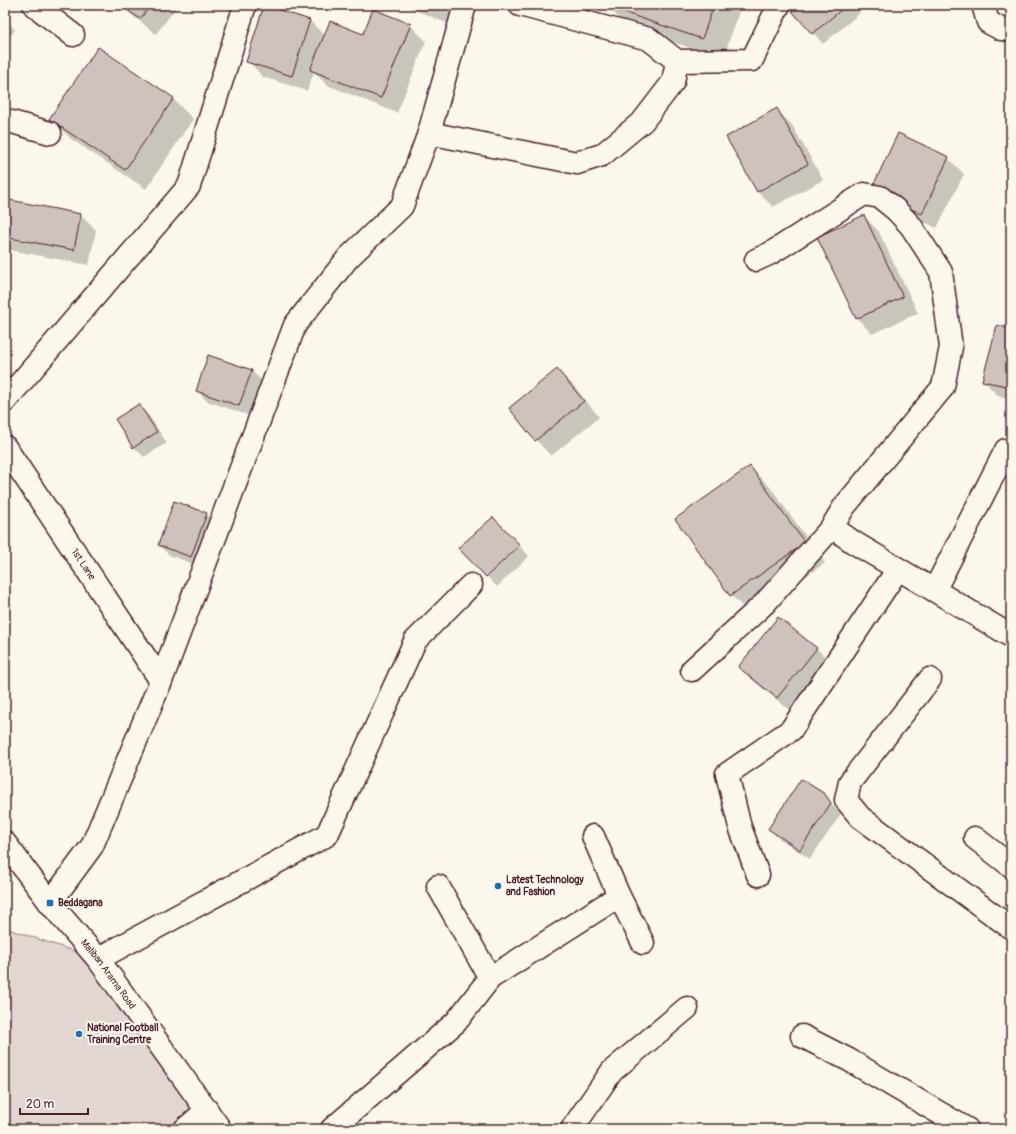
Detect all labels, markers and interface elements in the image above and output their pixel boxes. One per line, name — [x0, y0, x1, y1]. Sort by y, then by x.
street label: 1st Lane — [68, 546, 98, 582]
place label: Latest Technology and Fashion — [506, 874, 584, 898]
marker: Latest Technology and Fashion — [493, 881, 503, 891]
place label: Beddagana — [58, 897, 103, 909]
marker: Beddagana — [45, 898, 55, 908]
street label: Maliban Arama Road — [78, 937, 138, 1012]
place label: National Football Training Centre — [86, 1022, 159, 1046]
marker: National Football Training Centre — [74, 1029, 84, 1039]
scale bar — [20, 1090, 88, 1116]
text: 20 m — [26, 1097, 55, 1112]

